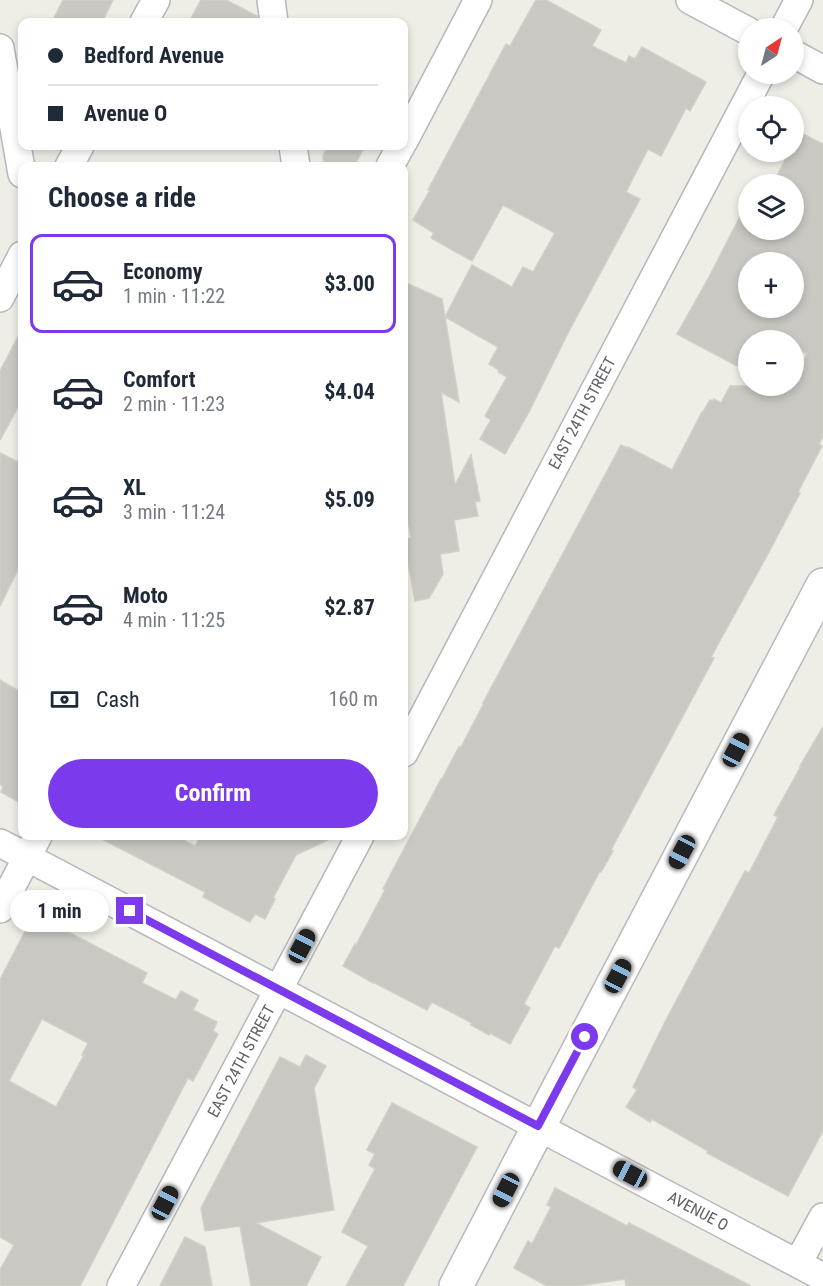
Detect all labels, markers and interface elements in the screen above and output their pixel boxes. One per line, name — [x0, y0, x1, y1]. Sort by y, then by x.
north arrow — [738, 18, 804, 84]
map controls — [738, 18, 804, 396]
text: Bedford Avenue — [84, 43, 224, 68]
button: locate — [738, 96, 804, 162]
text: Avenue O — [84, 101, 167, 126]
button: layers — [738, 174, 804, 240]
text: Choose a ride — [48, 182, 196, 214]
button: + — [738, 252, 804, 318]
icon: car — [51, 257, 105, 311]
text: Economy — [123, 259, 203, 284]
text: $3.00 — [324, 271, 375, 296]
text: 1 min · 11:22 — [123, 284, 225, 308]
button: − — [738, 330, 804, 396]
street label: EAST 24TH STREET — [544, 354, 620, 472]
icon: car — [51, 365, 105, 419]
text: Comfort — [123, 367, 196, 392]
text: $4.04 — [324, 379, 375, 404]
text: 2 min · 11:23 — [123, 392, 225, 416]
icon: car — [51, 473, 105, 527]
text: XL — [123, 475, 146, 500]
text: $5.09 — [324, 487, 375, 512]
text: 3 min · 11:24 — [123, 500, 225, 524]
icon: car — [51, 581, 105, 635]
text: Moto — [123, 583, 168, 608]
text: $2.87 — [324, 595, 375, 620]
text: 4 min · 11:25 — [123, 608, 225, 632]
icon: cash — [48, 683, 81, 716]
text: Cash — [96, 687, 140, 712]
text: 160 m — [329, 687, 378, 711]
car — [720, 730, 752, 770]
button: Confirm — [48, 759, 378, 828]
car — [666, 832, 698, 872]
callout: 1 min — [10, 890, 109, 932]
route end — [116, 897, 143, 924]
text: 1 min — [37, 899, 82, 923]
car — [286, 926, 318, 966]
car — [602, 956, 634, 996]
street label: EAST 24TH STREET — [203, 1002, 279, 1120]
route start — [571, 1023, 598, 1050]
car — [610, 1158, 650, 1190]
car — [490, 1170, 522, 1210]
car — [149, 1183, 181, 1223]
street label: AVENUE O — [665, 1187, 731, 1235]

